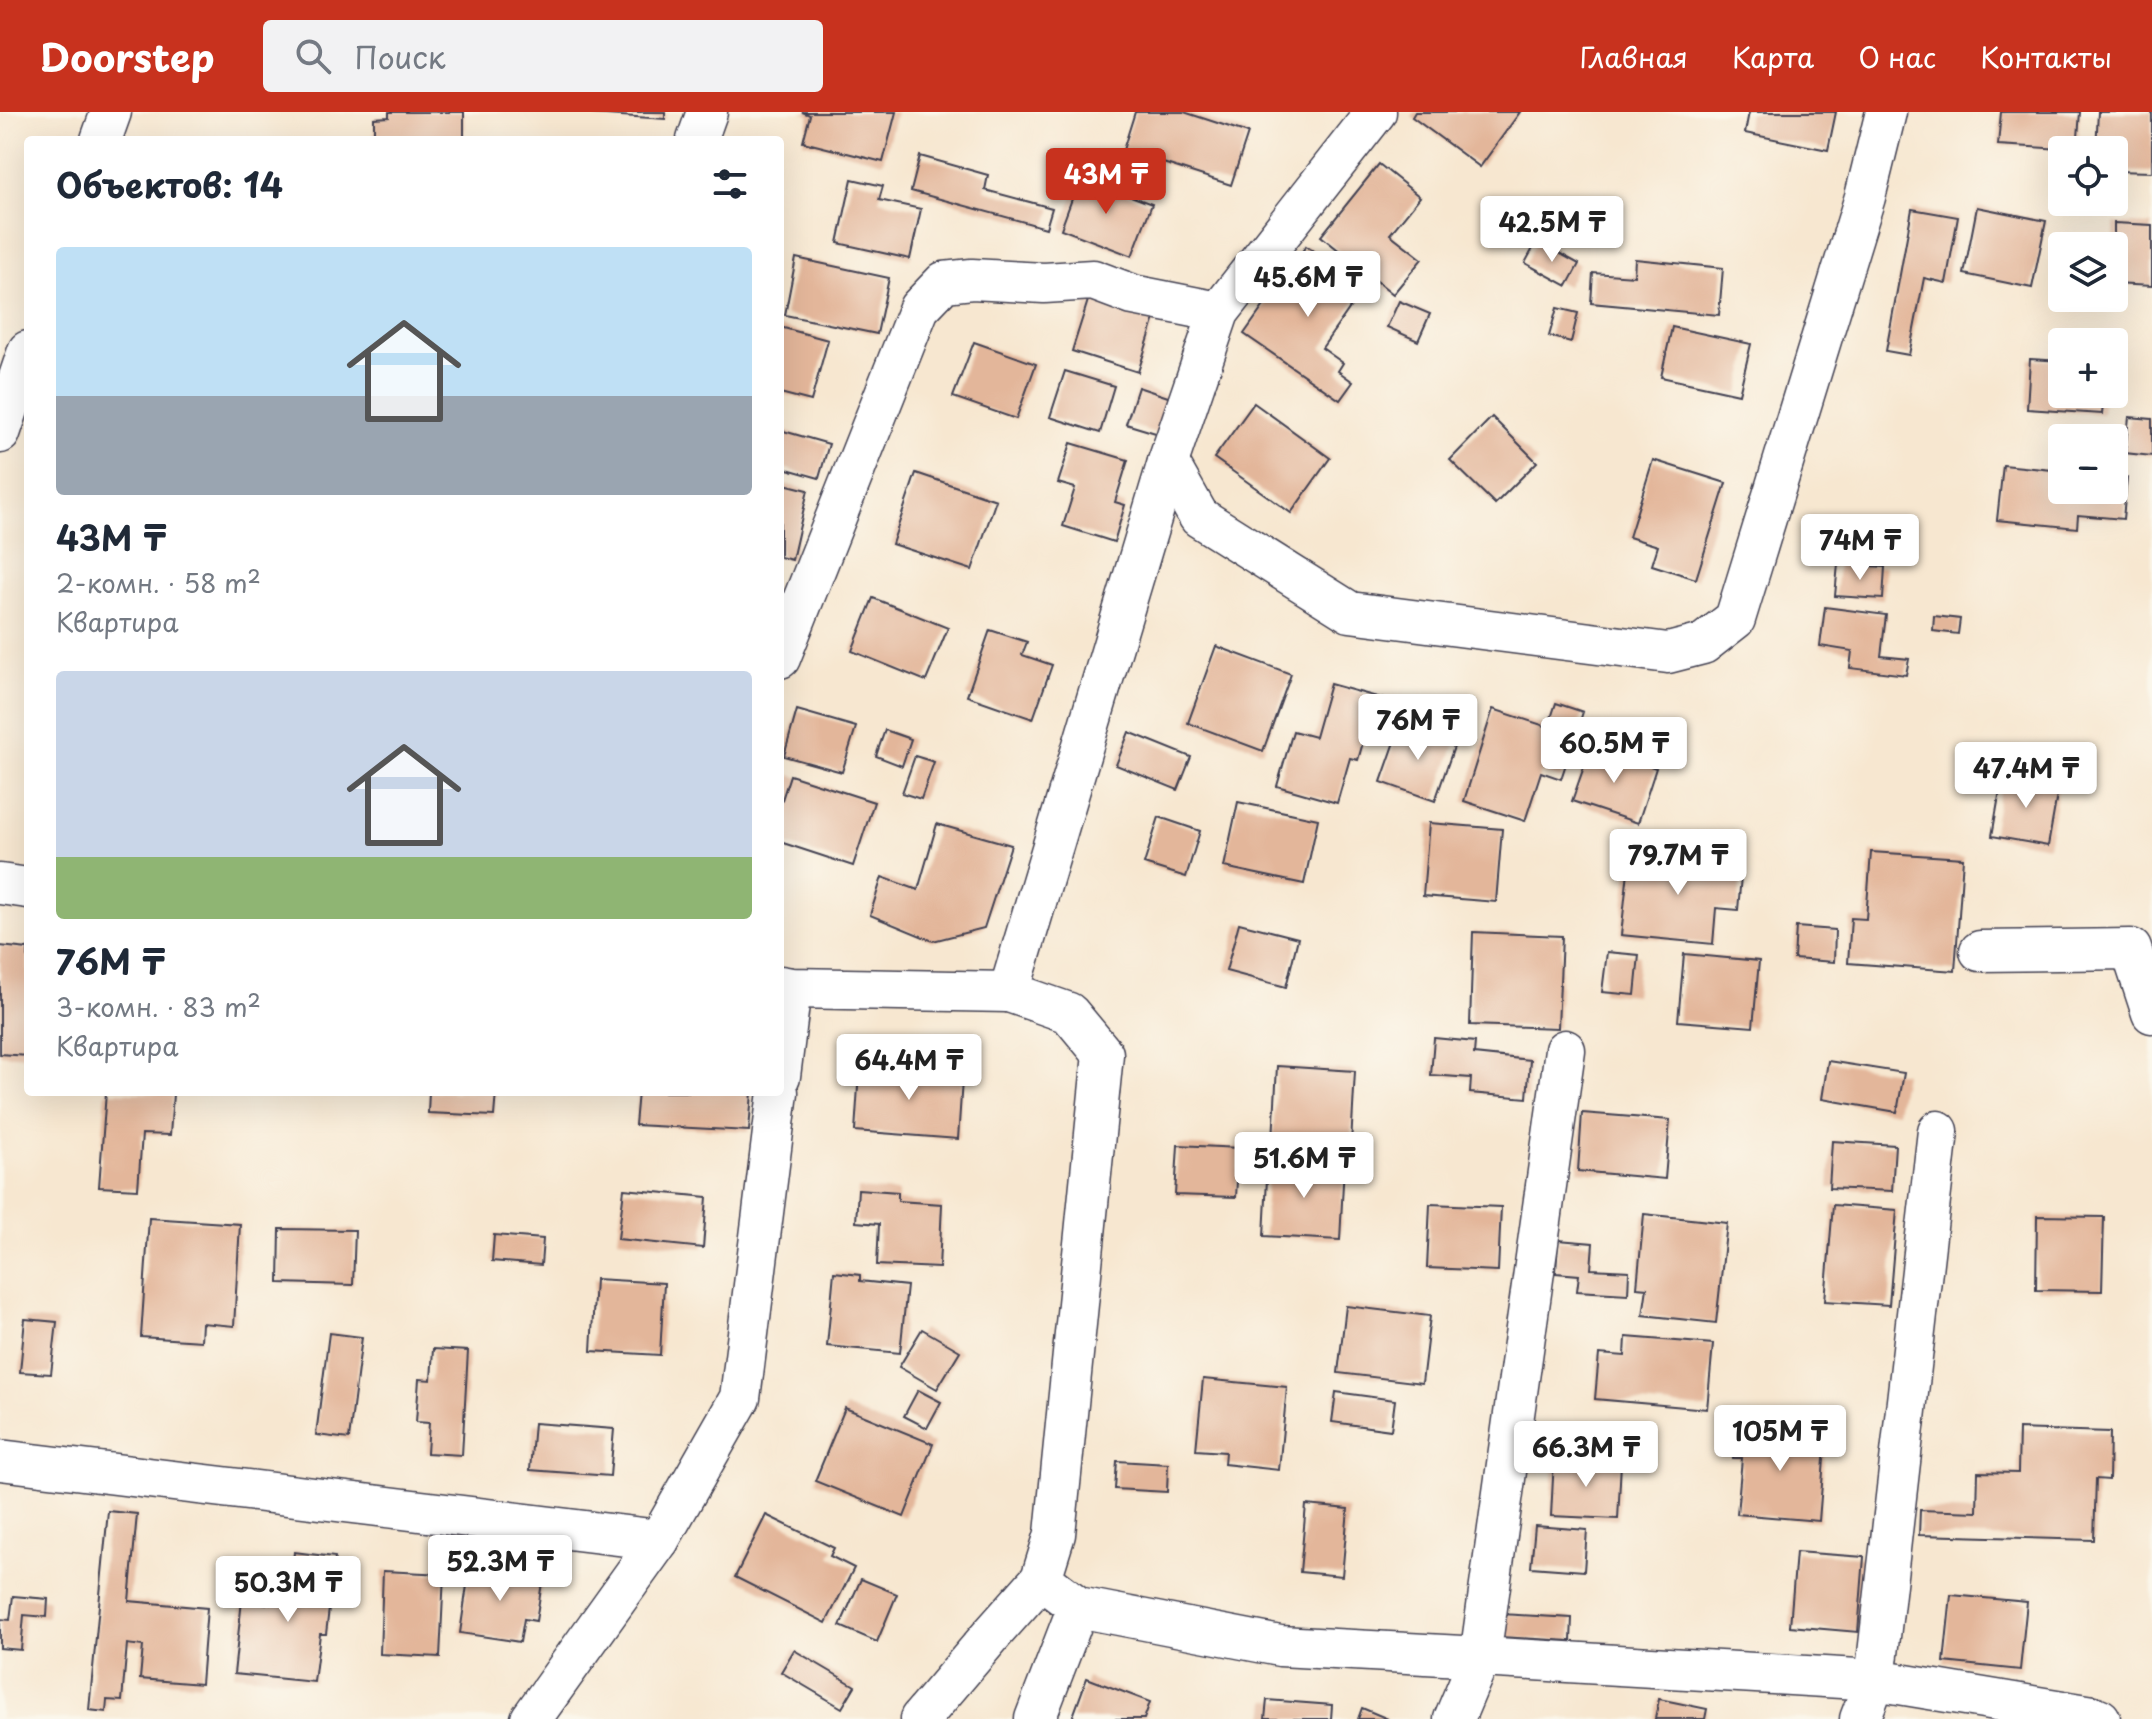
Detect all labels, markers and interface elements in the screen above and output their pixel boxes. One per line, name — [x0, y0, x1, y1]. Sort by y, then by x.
search box — [263, 20, 823, 92]
text: Doorstep — [40, 28, 215, 85]
icon: search — [291, 34, 335, 78]
text: Поиск — [355, 34, 446, 79]
text: Главная — [1580, 35, 1688, 78]
text: Карта — [1732, 35, 1814, 78]
text: О нас — [1858, 35, 1936, 78]
text: Контакты — [1980, 35, 2112, 78]
map controls — [2048, 136, 2128, 504]
button: locate — [2048, 136, 2128, 216]
pin: 43M ₸ — [1050, 148, 1162, 216]
text: 43M ₸ — [1064, 154, 1148, 193]
text: Объектов: 14 — [56, 158, 283, 210]
icon: filters — [708, 162, 752, 206]
pin: 42.5M ₸ — [1478, 196, 1626, 264]
text: 42.5M ₸ — [1498, 202, 1606, 241]
button: layers — [2048, 232, 2128, 312]
pin: 45.6M ₸ — [1234, 251, 1382, 319]
text: 45.6M ₸ — [1253, 257, 1363, 296]
icon: home — [332, 299, 476, 443]
button: + — [2048, 328, 2128, 408]
button: − — [2048, 424, 2128, 504]
text: 43M ₸ — [56, 511, 166, 563]
pin: 74M ₸ — [1804, 514, 1916, 582]
text: 74M ₸ — [1819, 520, 1901, 559]
text: 2-комн. · 58 m² — [56, 563, 261, 602]
text: Квартира — [56, 602, 179, 641]
pin: 76M ₸ — [1362, 694, 1474, 762]
text: 76M ₸ — [1376, 700, 1460, 739]
pin: 60.5M ₸ — [1540, 717, 1688, 785]
icon: home — [332, 723, 476, 867]
text: 60.5M ₸ — [1559, 723, 1669, 762]
pin: 47.4M ₸ — [1952, 742, 2100, 810]
text: 47.4M ₸ — [1973, 748, 2079, 787]
pin: 79.7M ₸ — [1604, 829, 1752, 897]
text: 79.7M ₸ — [1628, 835, 1728, 874]
text: 76M ₸ — [56, 935, 165, 987]
text: 3-комн. · 83 m² — [56, 987, 261, 1026]
text: Квартира — [56, 1026, 179, 1065]
pin: 64.4M ₸ — [835, 1034, 983, 1102]
text: 64.4M ₸ — [855, 1040, 963, 1079]
pin: 51.6M ₸ — [1230, 1132, 1378, 1200]
text: 51.6M ₸ — [1253, 1138, 1355, 1177]
pin: 105M ₸ — [1715, 1405, 1845, 1473]
text: 105M ₸ — [1732, 1411, 1828, 1450]
pin: 66.3M ₸ — [1512, 1421, 1660, 1489]
text: 66.3M ₸ — [1532, 1427, 1640, 1466]
pin: 52.3M ₸ — [426, 1535, 574, 1603]
text: 52.3M ₸ — [446, 1541, 554, 1580]
pin: 50.3M ₸ — [214, 1556, 362, 1624]
text: 50.3M ₸ — [234, 1562, 342, 1601]

